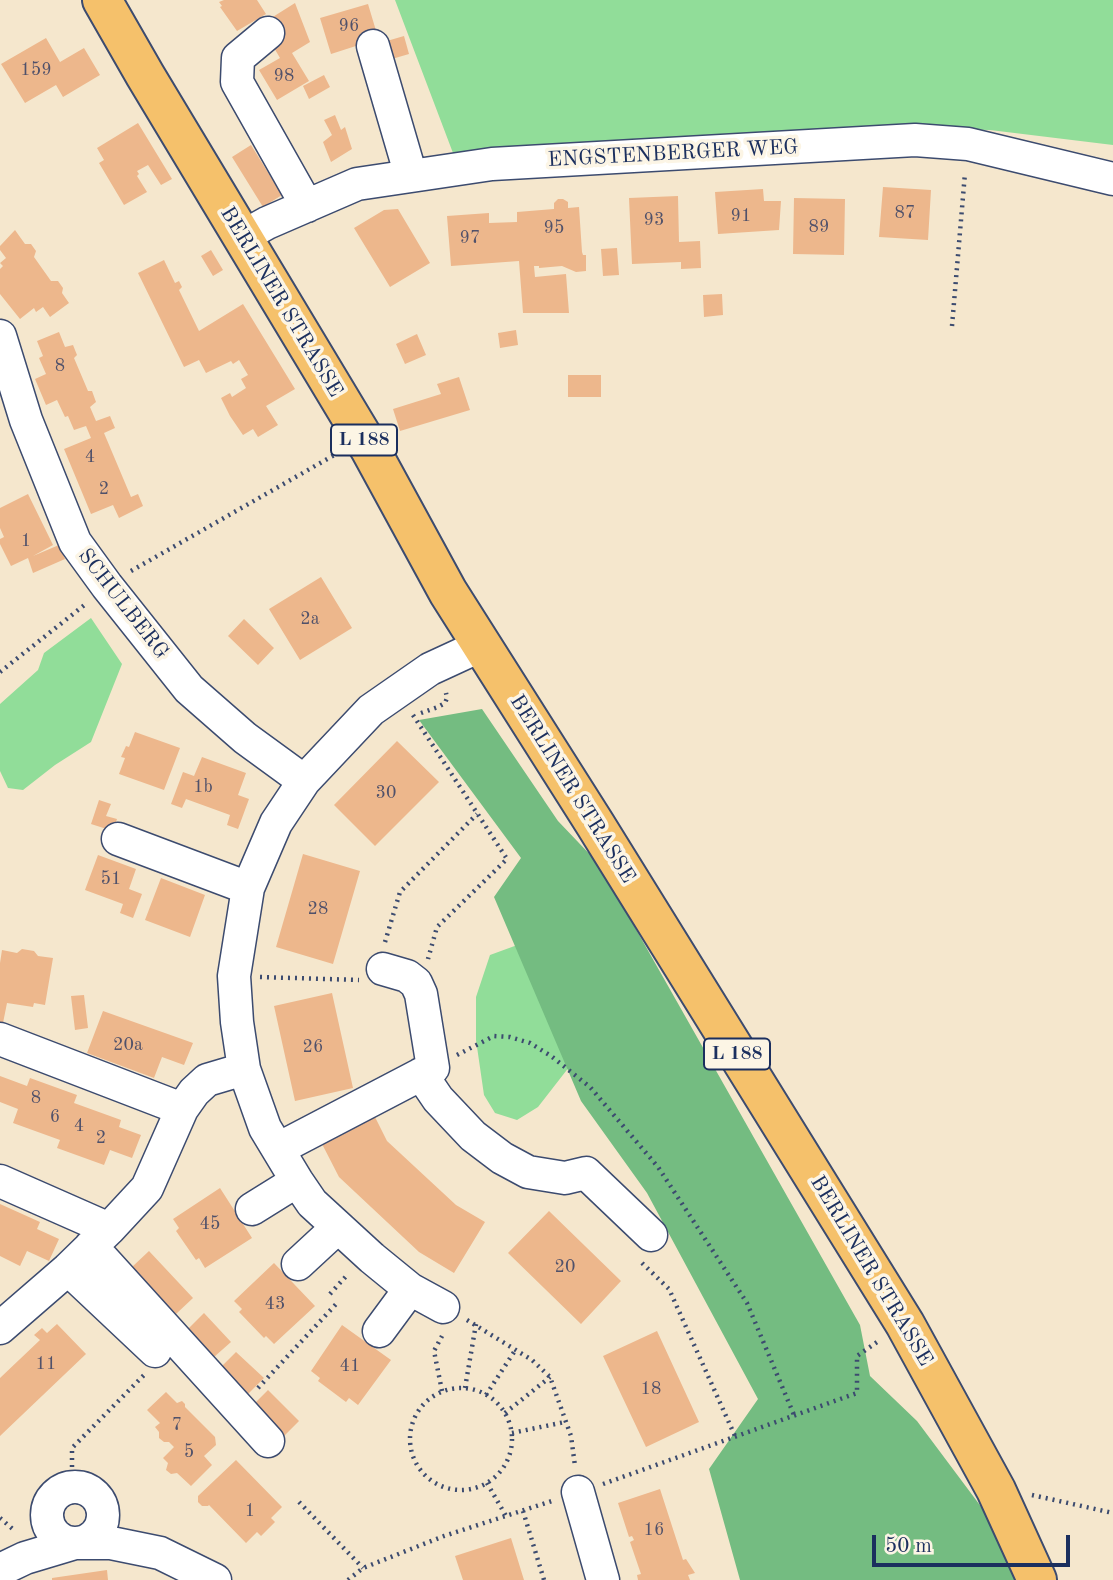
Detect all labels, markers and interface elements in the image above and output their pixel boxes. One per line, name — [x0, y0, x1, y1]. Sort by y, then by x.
house number: 96 — [339, 15, 359, 37]
house number: 159 — [20, 59, 52, 81]
house number: 98 — [274, 65, 294, 87]
street label: ENGSTENBERGER WEG — [547, 135, 799, 173]
street label: BERLINER STRASSE — [214, 202, 348, 402]
house number: 87 — [895, 202, 915, 224]
house number: 91 — [731, 205, 751, 227]
house number: 93 — [644, 209, 664, 231]
house number: 89 — [809, 216, 829, 238]
house number: 95 — [544, 217, 564, 239]
house number: 97 — [460, 227, 480, 249]
house number: 8 — [55, 355, 65, 377]
road number: L 188 — [331, 424, 397, 456]
house number: 4 — [85, 446, 95, 468]
house number: 2 — [99, 478, 109, 500]
house number: 1 — [21, 530, 31, 552]
street label: SCHULBERG — [72, 544, 174, 664]
house number: 2a — [300, 608, 320, 630]
street label: BERLINER STRASSE — [504, 690, 640, 888]
house number: 1b — [193, 776, 213, 798]
house number: 30 — [376, 782, 396, 804]
house number: 51 — [101, 868, 121, 890]
house number: 28 — [308, 898, 328, 920]
house number: 20a — [113, 1034, 143, 1056]
house number: 26 — [303, 1036, 323, 1058]
road number: L 188 — [704, 1038, 770, 1070]
house number: 8 — [31, 1087, 41, 1109]
house number: 6 — [50, 1106, 60, 1128]
house number: 4 — [74, 1115, 84, 1137]
house number: 2 — [96, 1127, 106, 1149]
street label: BERLINER STRASSE — [804, 1171, 938, 1371]
house number: 45 — [200, 1213, 220, 1235]
house number: 20 — [555, 1256, 575, 1278]
house number: 43 — [265, 1293, 285, 1315]
house number: 11 — [36, 1353, 56, 1375]
house number: 41 — [340, 1355, 360, 1377]
house number: 18 — [641, 1378, 661, 1400]
house number: 7 — [172, 1414, 182, 1436]
house number: 5 — [184, 1441, 194, 1463]
house number: 1 — [245, 1500, 255, 1522]
house number: 16 — [644, 1519, 664, 1541]
scale bar — [875, 1520, 1073, 1564]
text: 50 m — [885, 1536, 932, 1557]

